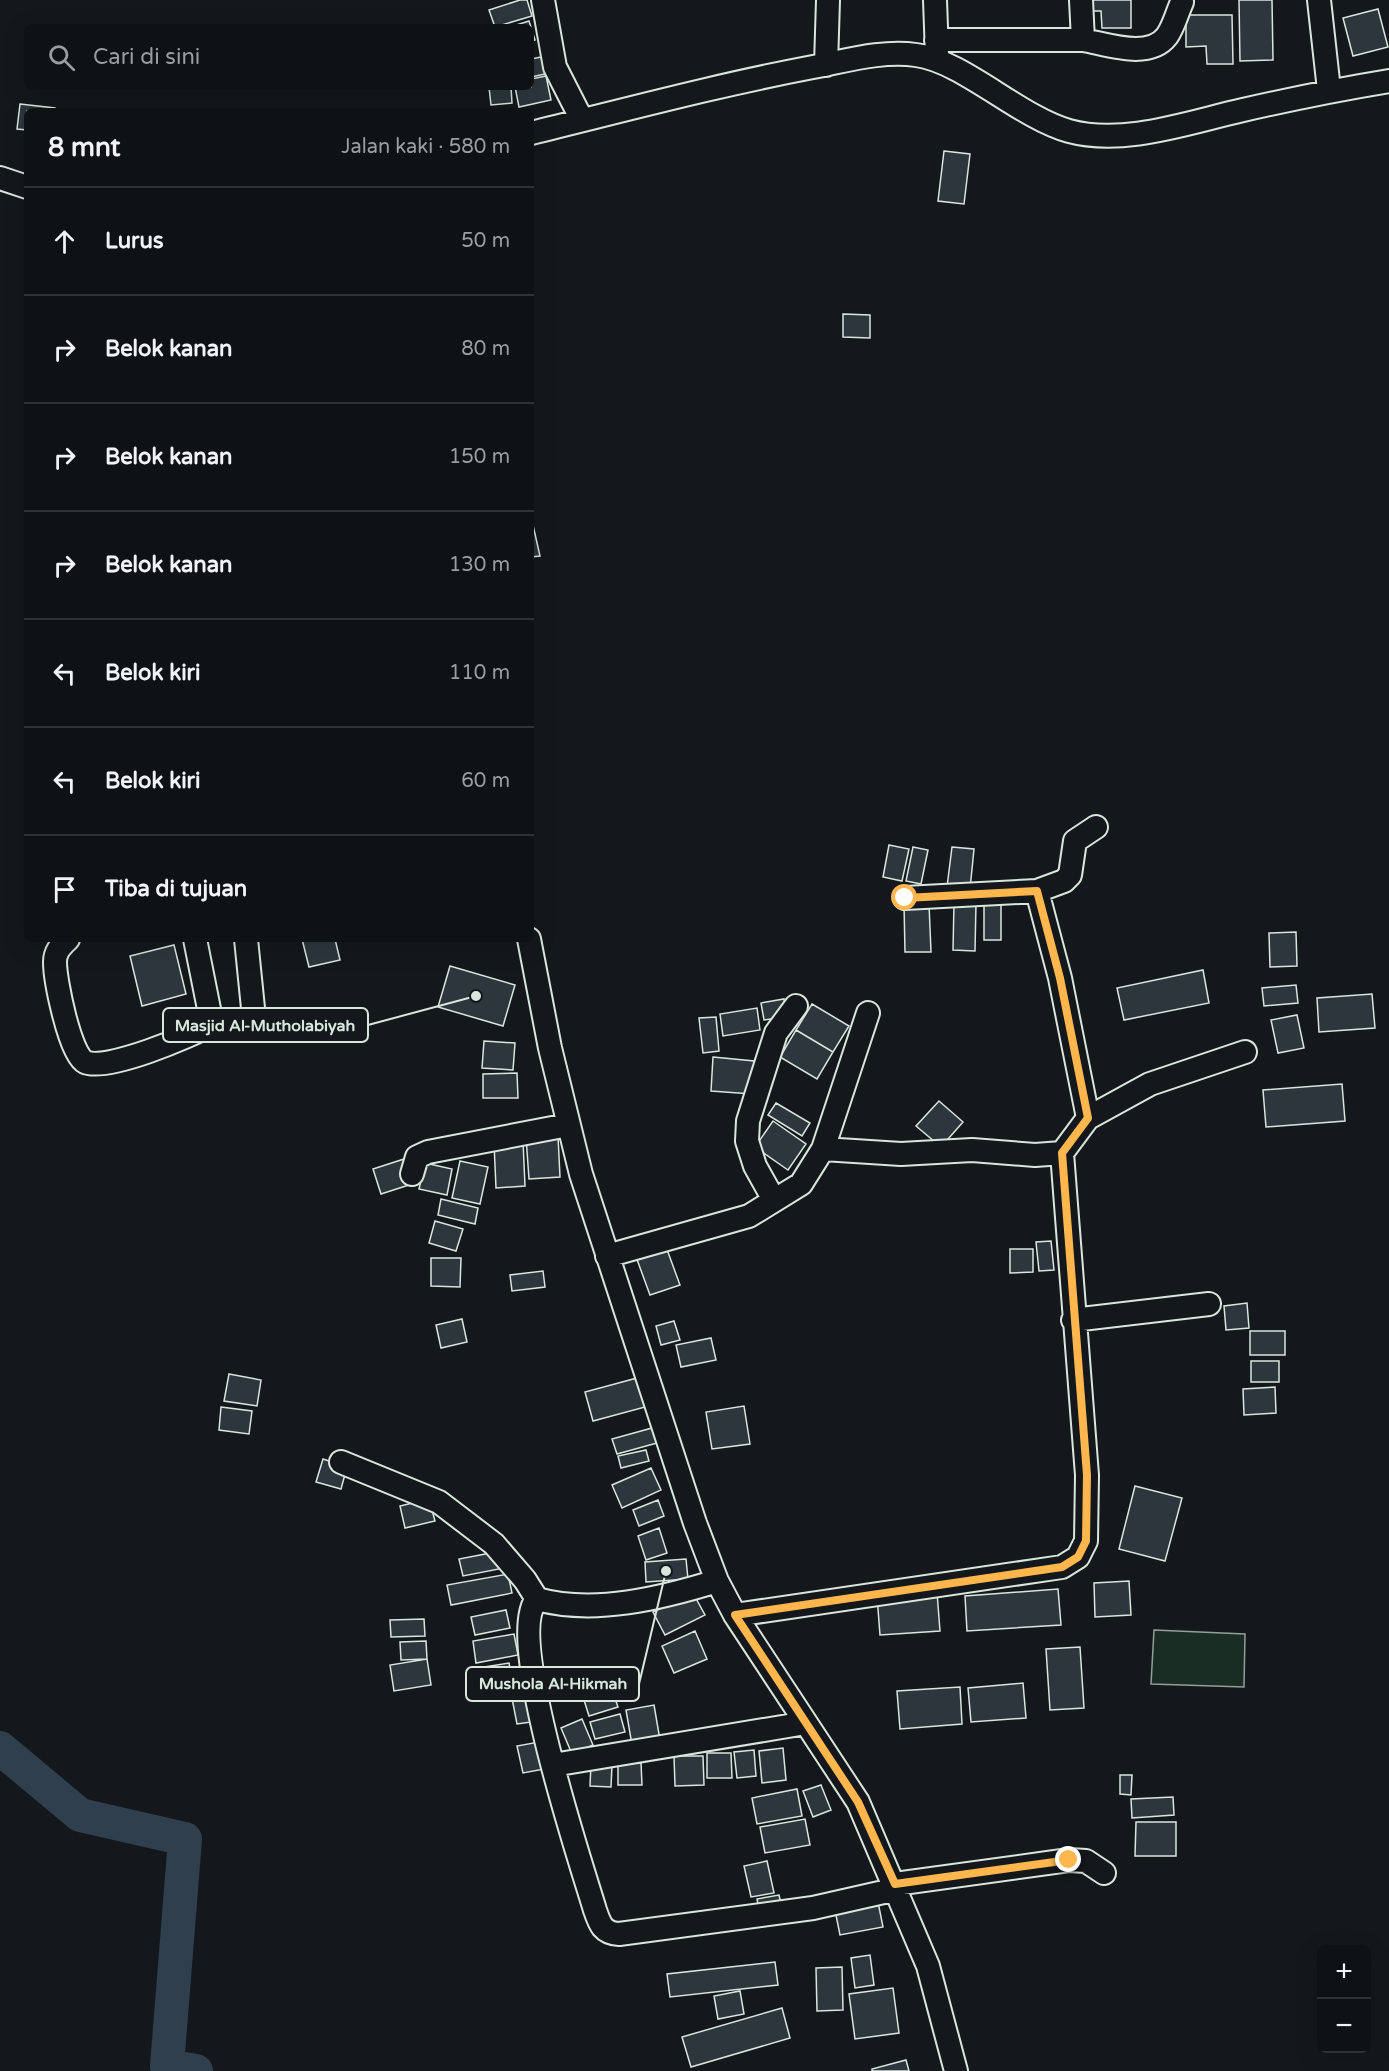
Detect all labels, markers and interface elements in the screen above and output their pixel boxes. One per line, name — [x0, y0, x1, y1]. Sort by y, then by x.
search box — [24, 24, 534, 90]
icon: search — [45, 41, 78, 74]
text: Cari di sini — [93, 44, 200, 70]
text: 8 mnt — [48, 132, 120, 163]
text: Jalan kaki · 580 m — [341, 135, 510, 159]
icon: ahead — [48, 225, 81, 258]
text: Lurus — [105, 228, 163, 254]
text: 50 m — [461, 229, 510, 253]
icon: right — [48, 333, 81, 366]
text: Belok kanan — [105, 336, 232, 362]
text: 80 m — [461, 337, 510, 361]
icon: right — [48, 441, 81, 474]
text: Belok kanan — [105, 444, 232, 470]
text: 150 m — [449, 445, 510, 469]
icon: right — [48, 549, 81, 582]
text: Belok kanan — [105, 552, 232, 578]
text: 130 m — [449, 553, 510, 577]
icon: left — [48, 657, 81, 690]
text: Belok kiri — [105, 660, 201, 686]
text: 110 m — [449, 661, 510, 685]
icon: left — [48, 765, 81, 798]
text: Belok kiri — [105, 768, 201, 794]
text: 60 m — [461, 769, 510, 793]
icon: arrive — [48, 873, 81, 906]
text: Tiba di tujuan — [105, 876, 247, 902]
route start — [891, 884, 917, 910]
callout: Masjid Al-Mutholabiyah — [163, 1008, 368, 1042]
text: Masjid Al-Mutholabiyah — [175, 1016, 355, 1036]
callout: Mushola Al-Hikmah — [466, 1667, 639, 1701]
text: Mushola Al-Hikmah — [479, 1674, 627, 1694]
route end — [1055, 1846, 1081, 1872]
map controls — [1317, 1945, 1371, 2053]
button: + — [1317, 1945, 1371, 1999]
button: − — [1317, 1999, 1371, 2053]

